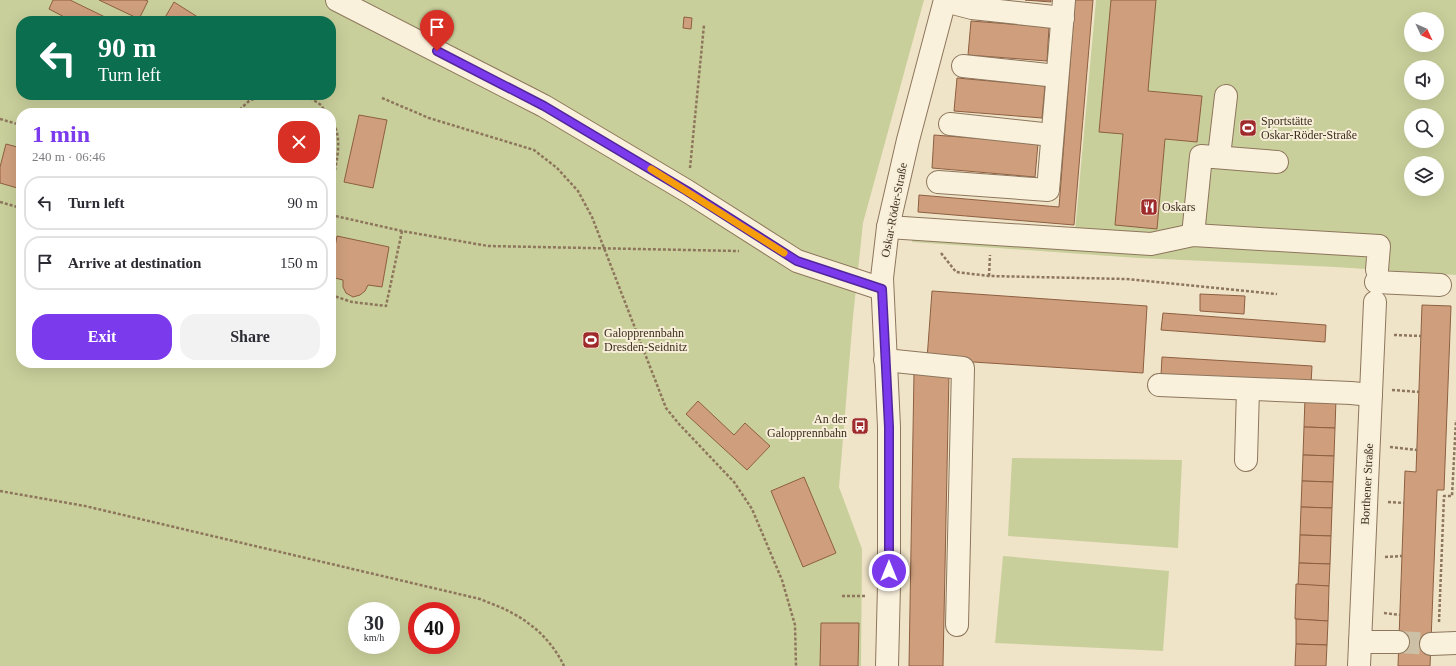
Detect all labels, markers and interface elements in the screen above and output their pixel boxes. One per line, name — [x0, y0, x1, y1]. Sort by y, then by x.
pin — [420, 10, 454, 51]
north arrow — [1404, 12, 1444, 52]
map controls — [1404, 12, 1444, 196]
icon: arrive — [426, 16, 448, 38]
icon: left — [32, 32, 84, 84]
text: 90 m — [98, 32, 156, 63]
button: sound — [1404, 60, 1444, 100]
text: Turn left — [98, 65, 161, 85]
button: search — [1404, 108, 1444, 148]
place label: Sportstätte Oskar-Röder-Straße — [1261, 114, 1357, 142]
sports icon: Sportstätte Oskar-Röder-Straße — [1238, 118, 1258, 138]
text: 1 min — [32, 121, 90, 147]
button: close — [278, 121, 320, 163]
text: 240 m · 06:46 — [32, 149, 105, 164]
button: layers — [1404, 156, 1444, 196]
street label: Oskar-Röder-Straße — [878, 161, 910, 259]
icon: left — [34, 192, 56, 214]
text: Turn left — [68, 195, 125, 211]
text: 90 m — [288, 195, 318, 211]
restaurant icon: Oskars — [1139, 197, 1159, 217]
place label: Oskars — [1162, 200, 1196, 214]
icon: arrive — [34, 252, 56, 274]
text: Arrive at destination — [68, 255, 201, 271]
text: 150 m — [280, 255, 318, 271]
button: Exit — [32, 314, 172, 360]
button: Share — [180, 314, 320, 360]
place label: Galopprennbahn Dresden-Seidnitz — [604, 326, 687, 354]
sports icon: Galopprennbahn Dresden-Seidnitz — [581, 330, 601, 350]
place label: An der Galopprennbahn — [767, 412, 847, 440]
bus stop icon: An der Galopprennbahn — [850, 416, 870, 436]
street label: Borthener Straße — [1358, 443, 1376, 525]
position arrow — [868, 550, 910, 592]
speed limit sign: 40 — [408, 602, 460, 654]
text: 30 — [364, 612, 384, 634]
text: km/h — [364, 632, 384, 643]

